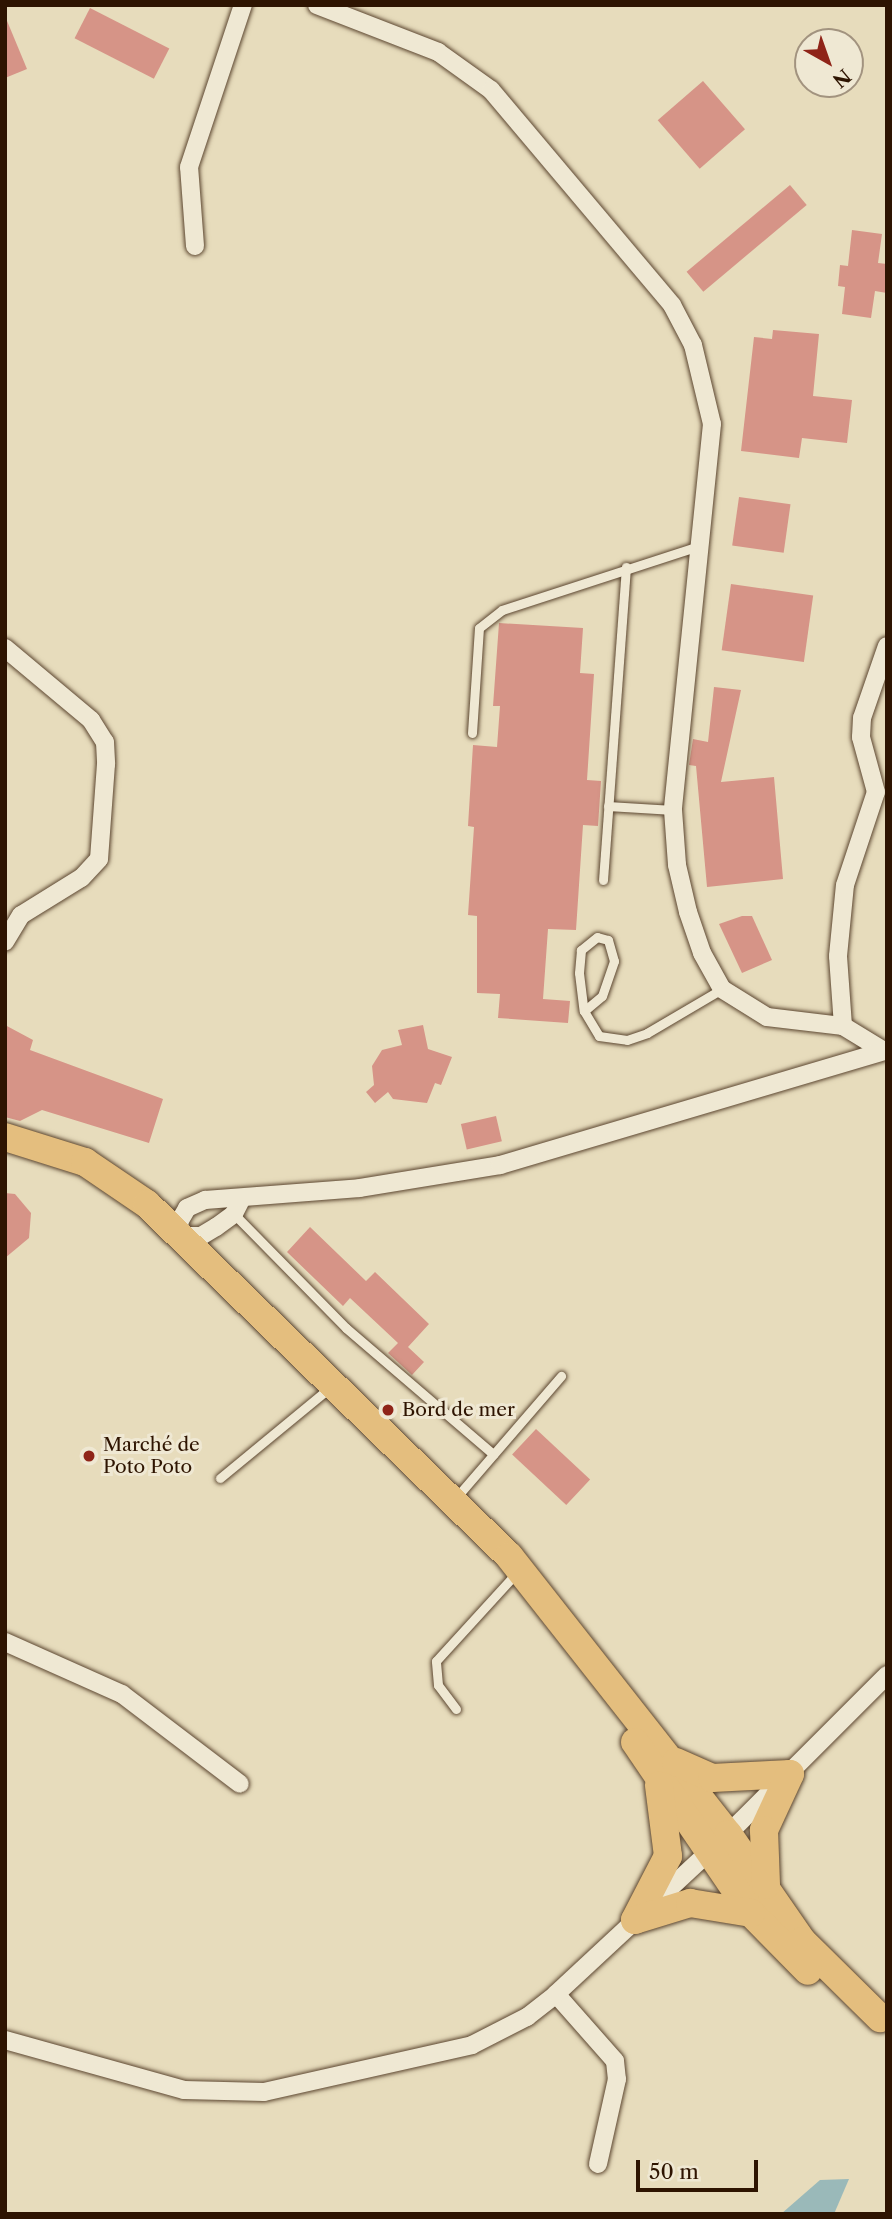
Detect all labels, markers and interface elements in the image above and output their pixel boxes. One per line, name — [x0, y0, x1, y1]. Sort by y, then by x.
north arrow — [794, 28, 864, 98]
text: N — [828, 64, 855, 92]
place label: Bord de mer — [402, 1399, 515, 1421]
marker: Bord de mer — [380, 1402, 396, 1418]
place label: Marché de Poto Poto — [103, 1434, 200, 1478]
marker: Marché de Poto Poto — [81, 1448, 97, 1464]
scale bar — [640, 2146, 762, 2190]
text: 50 m — [649, 2159, 699, 2184]

